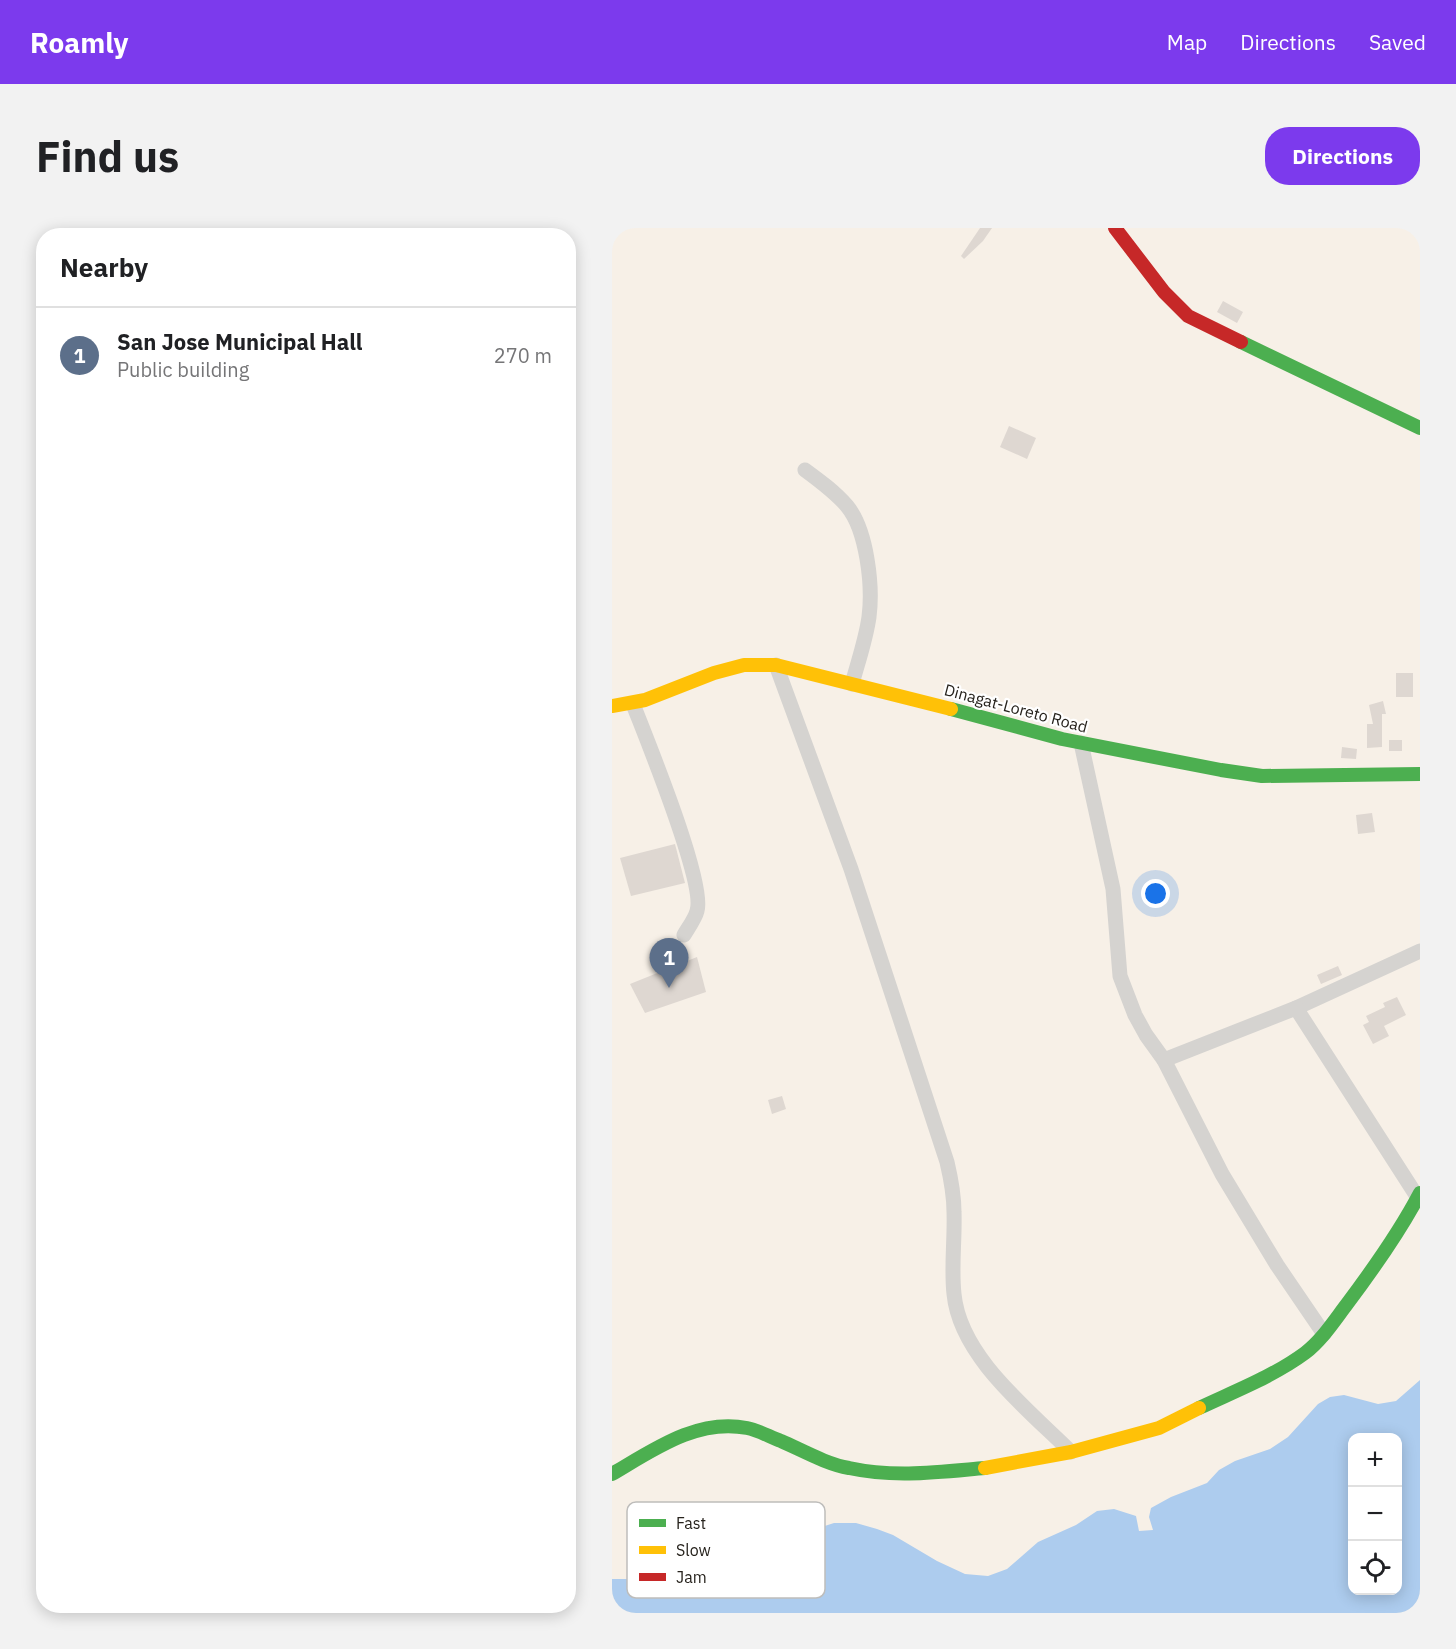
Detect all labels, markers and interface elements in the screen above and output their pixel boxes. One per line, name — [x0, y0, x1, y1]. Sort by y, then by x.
text: Roamly — [30, 24, 128, 61]
text: Map — [1167, 28, 1207, 56]
text: Directions — [1240, 28, 1336, 56]
text: Saved — [1369, 28, 1426, 56]
button: Directions — [1265, 127, 1420, 185]
text: Find us — [36, 129, 179, 184]
text: Nearby — [60, 250, 148, 284]
text: San Jose Municipal Hall — [117, 327, 362, 356]
text: 1 — [74, 342, 86, 369]
text: 270 m — [494, 342, 552, 369]
text: Public building — [117, 356, 249, 383]
street label: Dinagat-Loreto Road — [942, 679, 1090, 737]
your location — [1141, 879, 1170, 908]
pin: 1 — [650, 938, 688, 988]
map controls — [1348, 1433, 1402, 1595]
button: + — [1348, 1433, 1402, 1487]
button: − — [1348, 1487, 1402, 1541]
legend — [627, 1502, 825, 1598]
text: Fast — [676, 1513, 706, 1533]
text: Slow — [676, 1540, 711, 1560]
button: locate — [1348, 1541, 1402, 1595]
text: Jam — [676, 1567, 707, 1587]

